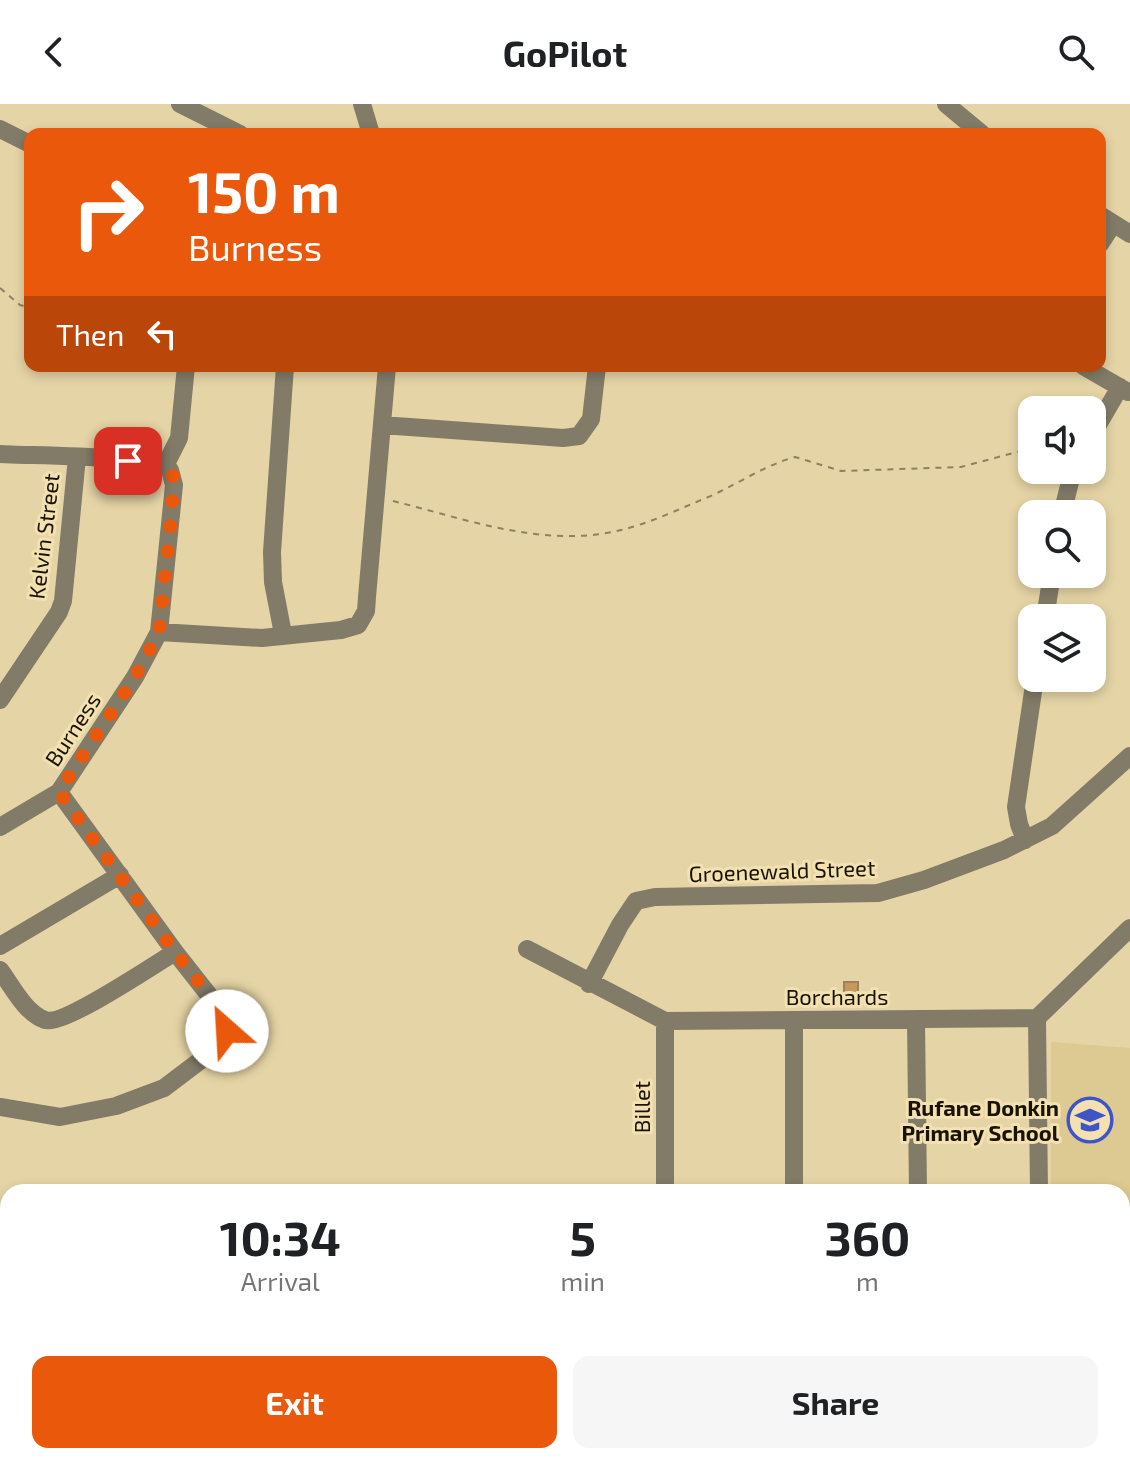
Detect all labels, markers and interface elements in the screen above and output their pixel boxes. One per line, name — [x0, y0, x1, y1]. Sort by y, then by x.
icon: back — [32, 30, 76, 74]
icon: search — [1054, 30, 1098, 74]
text: GoPilot — [503, 31, 627, 74]
text: 150 m — [188, 157, 340, 224]
icon: right — [56, 160, 160, 264]
text: Burness — [188, 225, 322, 268]
icon: left — [140, 312, 184, 356]
text: Then — [56, 316, 124, 352]
map controls — [1018, 396, 1106, 692]
button: sound — [1018, 396, 1106, 484]
pin — [94, 427, 162, 495]
icon: arrive — [106, 439, 150, 483]
street label: Kelvin Street — [22, 472, 64, 600]
button: search — [1018, 500, 1106, 588]
button: layers — [1018, 604, 1106, 692]
street label: Burness — [39, 688, 105, 770]
street label: Groenewald Street — [688, 854, 876, 886]
street label: Borchards — [786, 983, 888, 1009]
position arrow — [185, 989, 269, 1073]
street label: Billet — [628, 1081, 654, 1133]
place label: Rufane Donkin Primary School — [901, 1094, 1060, 1146]
school or university icon: Rufane Donkin Primary School — [1066, 1096, 1114, 1144]
text: 10:34 — [220, 1208, 341, 1266]
text: 5 — [569, 1208, 596, 1266]
text: 360 — [824, 1208, 910, 1266]
text: Arrival — [241, 1265, 320, 1296]
text: min — [560, 1265, 605, 1296]
text: m — [856, 1265, 879, 1296]
button: Exit — [32, 1356, 557, 1448]
button: Share — [573, 1356, 1098, 1448]

